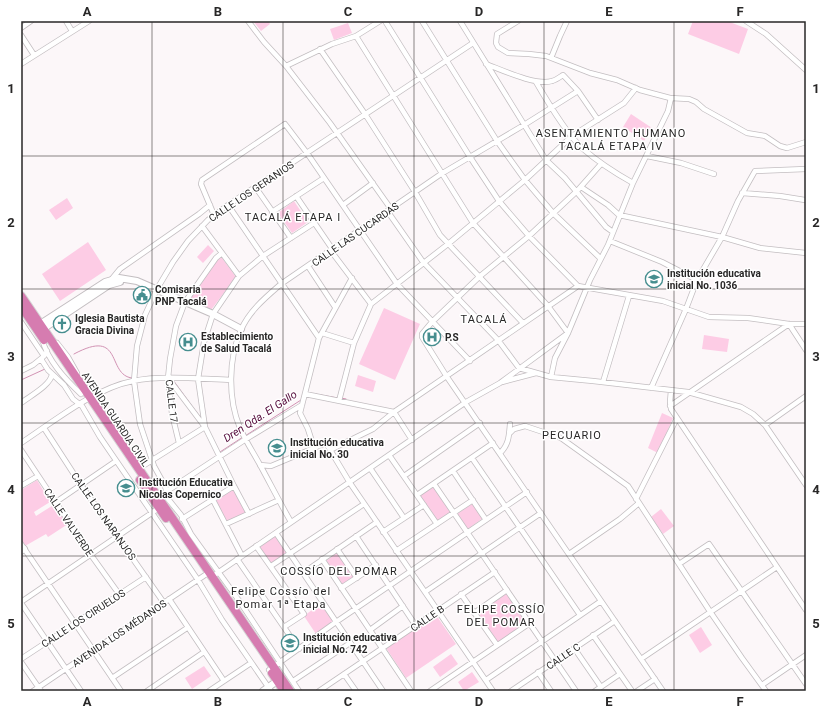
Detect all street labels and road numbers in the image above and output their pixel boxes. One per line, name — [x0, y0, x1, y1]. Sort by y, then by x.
street label: CALLE LOS GERANIOS — [207, 159, 296, 224]
street label: CALLE LAS CUCARDAS — [310, 200, 401, 269]
street label: AVENIDA GUARDIA CIVIL — [80, 370, 152, 469]
street label: CALLE 17 — [163, 379, 180, 424]
street label: CALLE LOS NARANJOS — [69, 470, 138, 562]
street label: CALLE VALVERDE — [42, 486, 96, 559]
street label: CALLE LOS CIRUELOS — [39, 587, 127, 650]
street label: AVENIDA LOS MÉDANOS — [70, 597, 168, 669]
street label: CALLE B — [408, 603, 446, 634]
street label: CALLE C — [544, 641, 583, 672]

